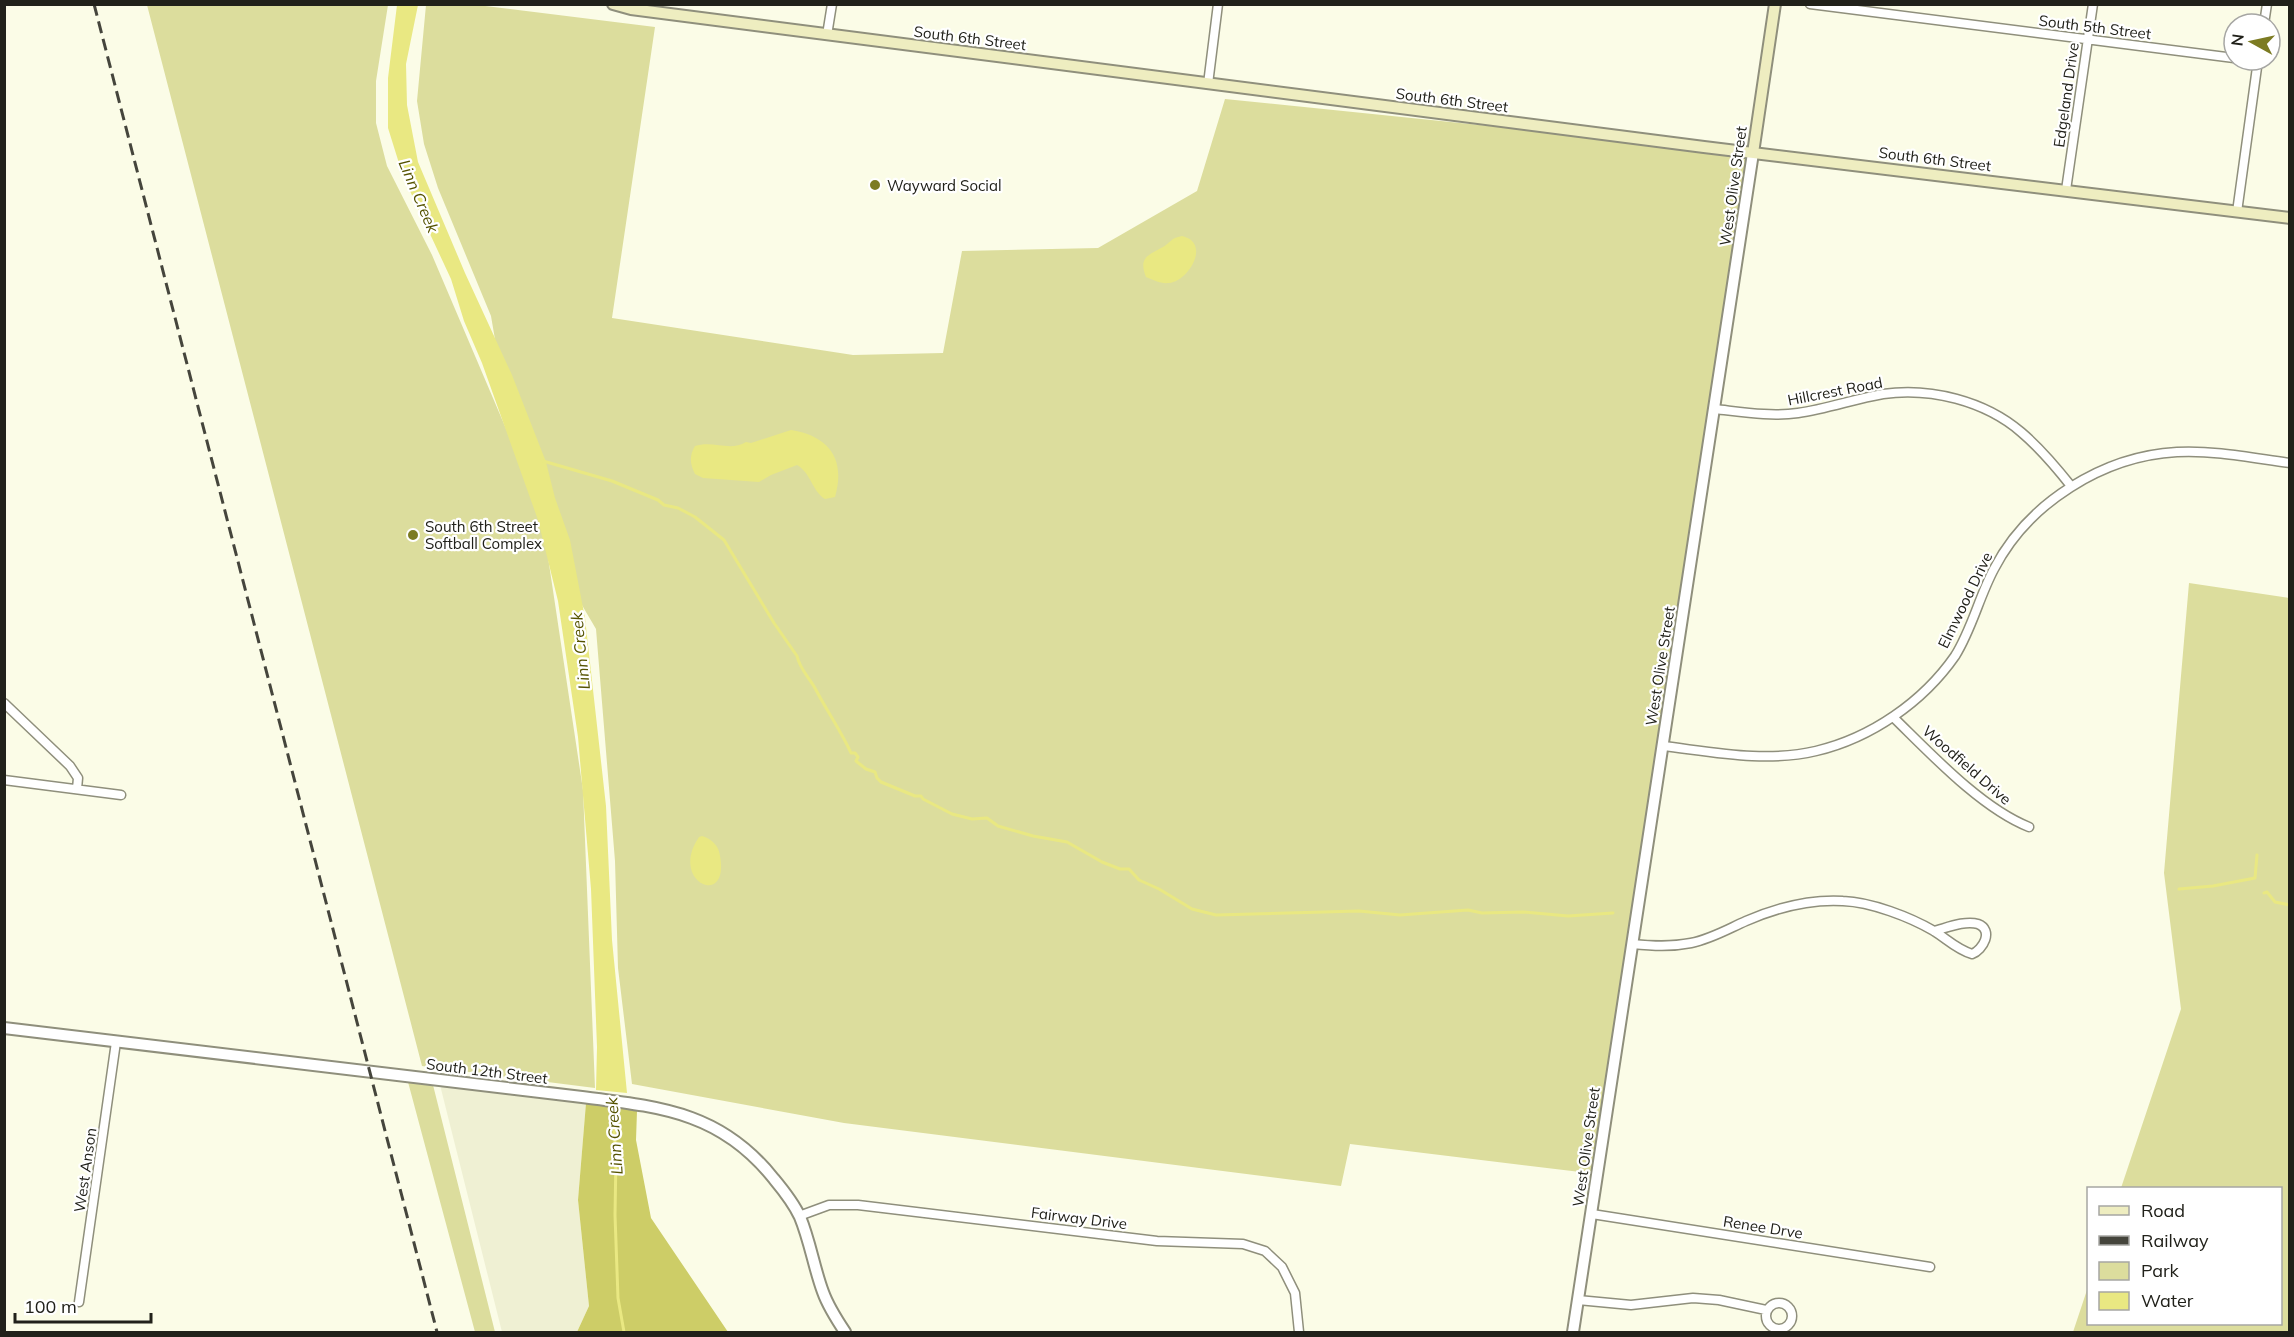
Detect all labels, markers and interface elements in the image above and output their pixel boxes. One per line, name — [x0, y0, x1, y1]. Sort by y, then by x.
street label: South 5th Street — [2038, 11, 2152, 43]
north arrow — [2222, 12, 2282, 72]
street label: South 6th Street — [913, 22, 1027, 54]
text: N — [2226, 33, 2248, 47]
street label: Edgeland Drive — [2049, 41, 2083, 149]
street label: South 6th Street — [1395, 84, 1509, 116]
street label: West Olive Street — [1715, 125, 1751, 247]
street label: South 6th Street — [1878, 143, 1992, 175]
water label: Linn Creek — [395, 156, 444, 236]
place label: Wayward Social — [887, 176, 1002, 195]
marker: Wayward Social — [868, 178, 882, 192]
street label: Hillcrest Road — [1786, 372, 1884, 410]
place label: South 6th Street Softball Complex — [425, 517, 542, 553]
marker: South 6th Street Softball Complex — [406, 528, 420, 542]
street label: Elmwood Drive — [1934, 549, 1996, 651]
street label: West Olive Street — [1641, 605, 1679, 727]
water label: Linn Creek — [566, 611, 594, 691]
street label: Woodfield Drive — [1919, 721, 2015, 809]
street label: South 12th Street — [425, 1054, 549, 1088]
street label: West Olive Street — [1568, 1086, 1604, 1208]
water label: Linn Creek — [601, 1096, 627, 1175]
street label: West Anson — [70, 1127, 100, 1213]
legend — [2087, 1187, 2282, 1325]
text: Road — [2141, 1199, 2185, 1222]
street label: Fairway Drive — [1030, 1203, 1128, 1233]
street label: Renee Drve — [1722, 1211, 1804, 1243]
text: Railway — [2141, 1229, 2209, 1252]
text: Park — [2141, 1259, 2180, 1282]
scale bar — [15, 1286, 152, 1324]
text: Water — [2141, 1289, 2194, 1312]
text: 100 m — [24, 1295, 77, 1318]

